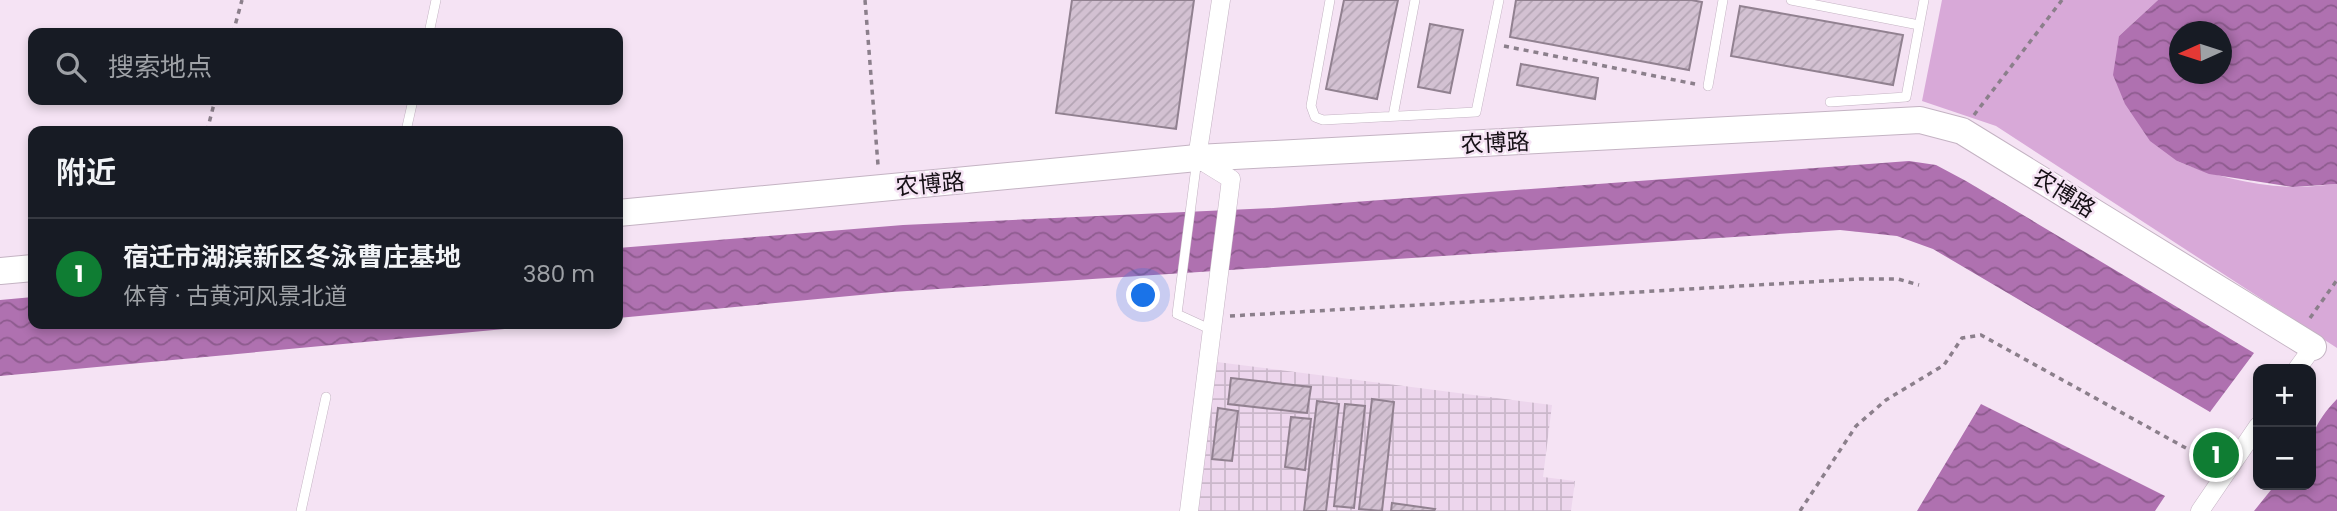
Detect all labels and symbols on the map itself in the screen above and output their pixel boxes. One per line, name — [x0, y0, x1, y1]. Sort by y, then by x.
north arrow — [2169, 21, 2232, 84]
street label: 农博路 — [1460, 125, 1530, 161]
street label: 农博路 — [2026, 161, 2102, 225]
street label: 农博路 — [894, 165, 966, 203]
your location — [1126, 278, 1160, 312]
pin: 1 — [2193, 429, 2239, 481]

